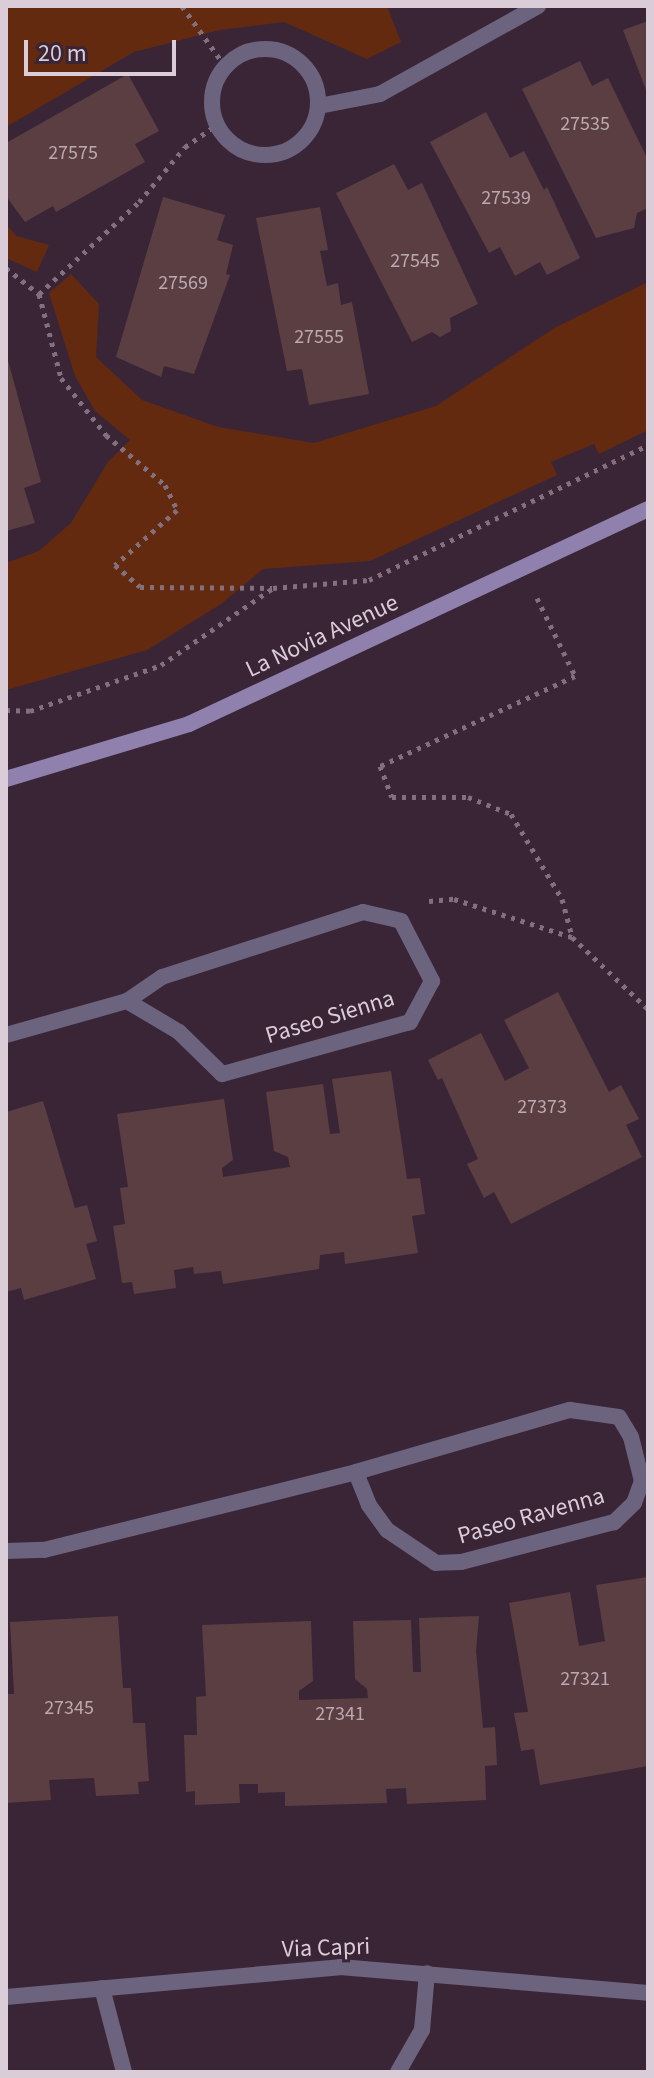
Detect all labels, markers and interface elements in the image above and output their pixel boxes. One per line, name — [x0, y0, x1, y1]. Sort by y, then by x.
scale bar — [28, 24, 180, 74]
text: 20 m — [38, 36, 87, 71]
house number: 27535 — [560, 112, 610, 136]
house number: 27575 — [48, 141, 98, 165]
house number: 27539 — [481, 186, 531, 210]
house number: 27545 — [390, 249, 440, 273]
house number: 27569 — [158, 271, 208, 295]
house number: 27555 — [294, 325, 344, 349]
street label: La Novia Avenue — [241, 588, 403, 684]
street label: Paseo Sienna — [262, 984, 398, 1050]
house number: 27373 — [517, 1095, 567, 1119]
street label: Paseo Ravenna — [454, 1481, 608, 1551]
house number: 27321 — [560, 1667, 610, 1691]
house number: 27345 — [44, 1696, 94, 1720]
house number: 27341 — [315, 1702, 365, 1726]
street label: Via Capri — [281, 1932, 371, 1964]

